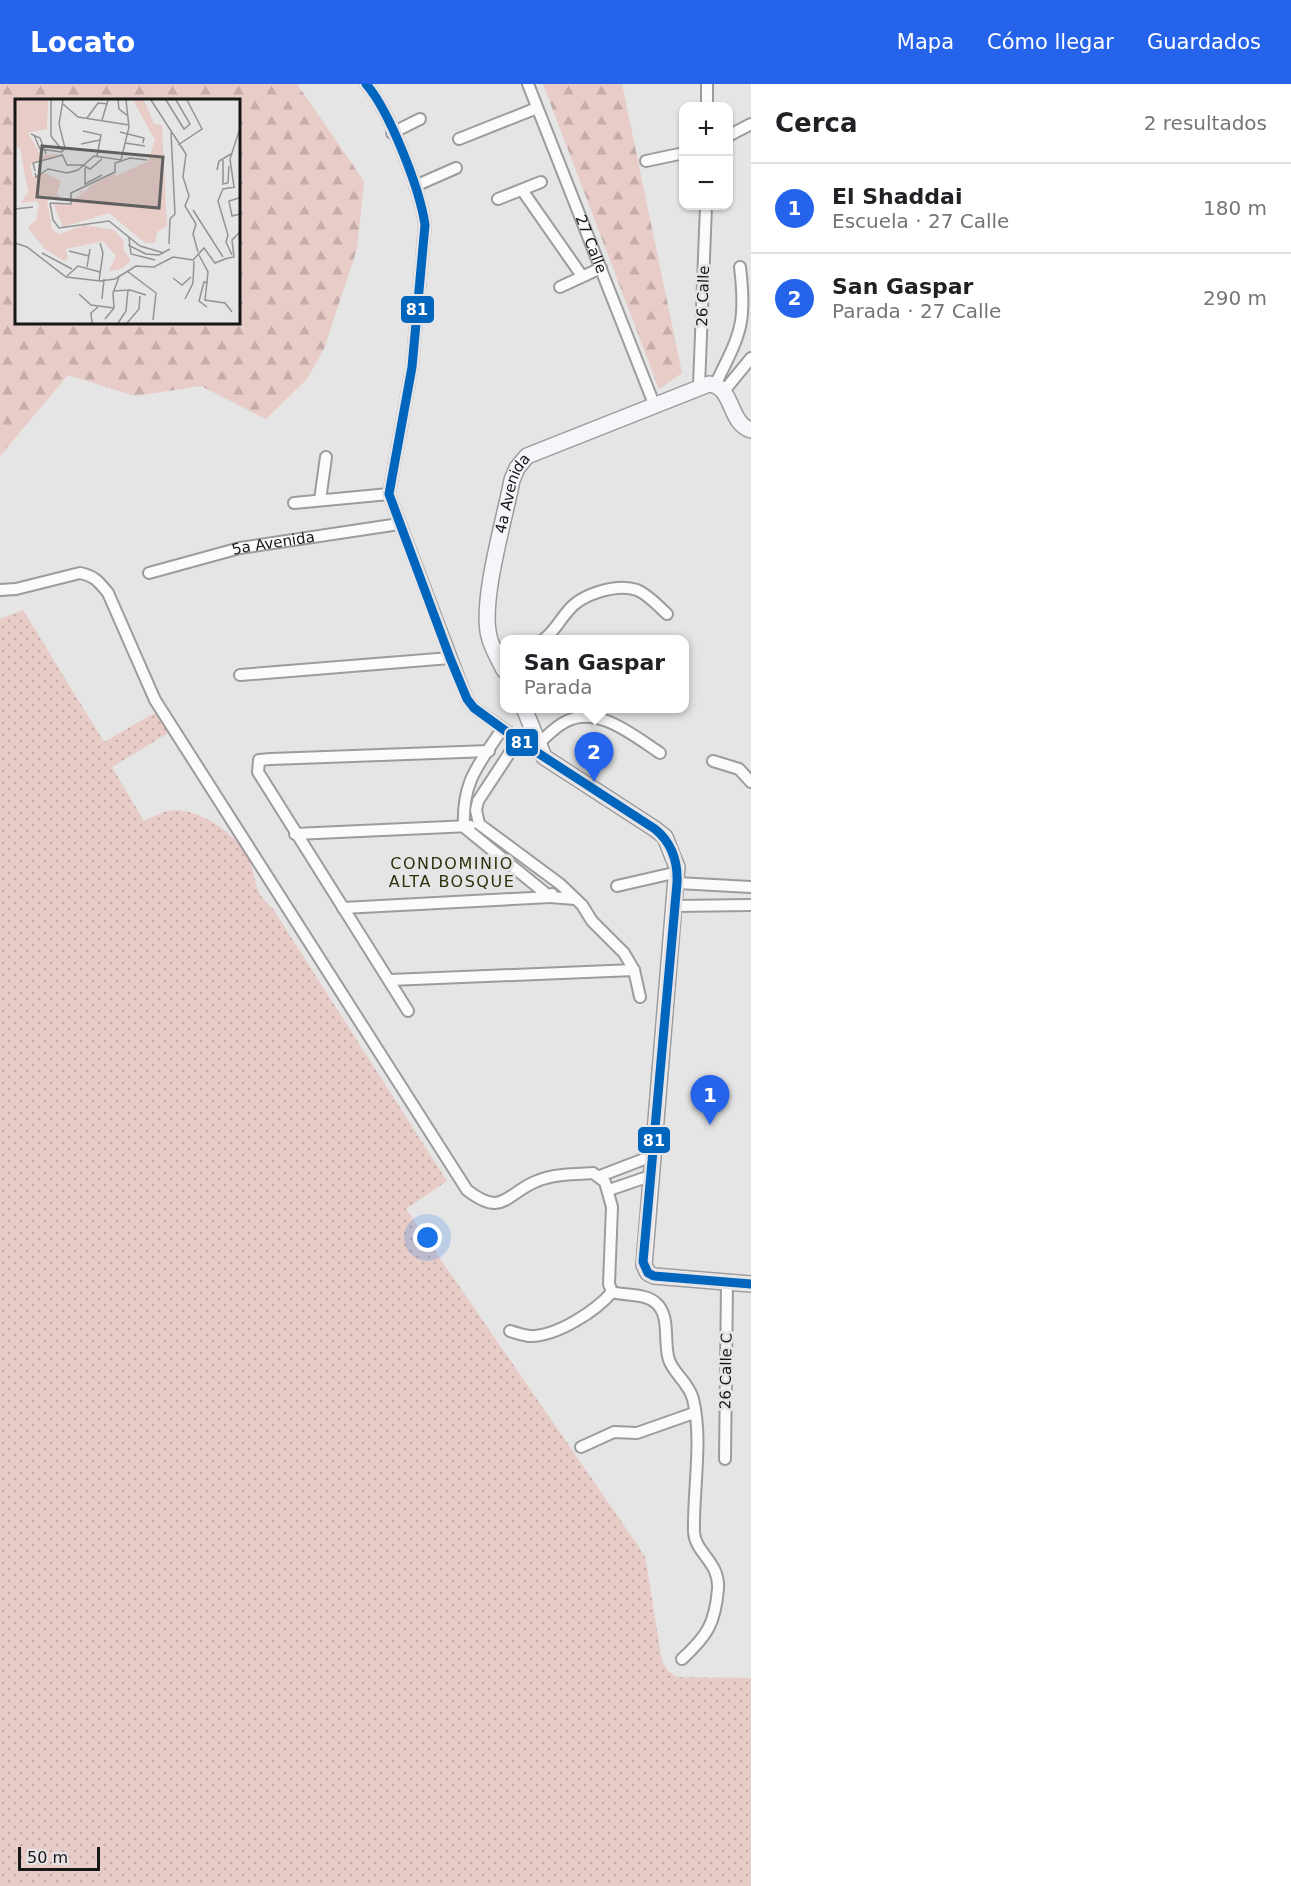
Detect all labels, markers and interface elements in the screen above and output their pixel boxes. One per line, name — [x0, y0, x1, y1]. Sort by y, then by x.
text: Locato — [30, 26, 135, 59]
text: Mapa — [897, 30, 954, 54]
text: Cómo llegar — [987, 30, 1114, 54]
text: Guardados — [1147, 30, 1261, 54]
inset map — [15, 99, 240, 324]
map controls — [679, 102, 733, 210]
button: + — [679, 102, 733, 156]
text: Cerca — [775, 108, 858, 138]
text: 2 resultados — [1144, 111, 1267, 135]
button: − — [679, 156, 733, 210]
text: El Shaddai — [832, 184, 962, 209]
text: 1 — [788, 196, 801, 220]
text: 180 m — [1203, 196, 1267, 220]
text: Escuela · 27 Calle — [832, 209, 1009, 233]
street label: 27 Calle — [571, 212, 611, 276]
street label: 26 Calle — [693, 265, 713, 327]
text: San Gaspar — [832, 274, 973, 299]
text: 2 — [788, 286, 801, 310]
text: 290 m — [1203, 286, 1267, 310]
line badge: 81 — [400, 295, 435, 324]
text: Parada · 27 Calle — [832, 299, 1001, 323]
text: 81 — [406, 300, 428, 319]
street label: 4a Avenida — [491, 450, 534, 535]
street label: 5a Avenida — [230, 528, 316, 559]
popup — [500, 635, 689, 713]
text: San Gaspar — [524, 650, 665, 675]
text: Parada — [524, 675, 593, 699]
line badge: 81 — [505, 728, 539, 757]
pin: 2 — [574, 732, 614, 782]
text: 81 — [511, 733, 533, 752]
district label: CONDOMINIO ALTA BOSQUE — [389, 854, 515, 891]
pin: 1 — [690, 1076, 730, 1125]
line badge: 81 — [637, 1126, 671, 1154]
text: 81 — [643, 1131, 665, 1150]
your location — [413, 1223, 442, 1252]
street label: 26 Calle C — [716, 1333, 736, 1409]
scale bar — [18, 1844, 100, 1872]
text: 50 m — [27, 1848, 68, 1867]

